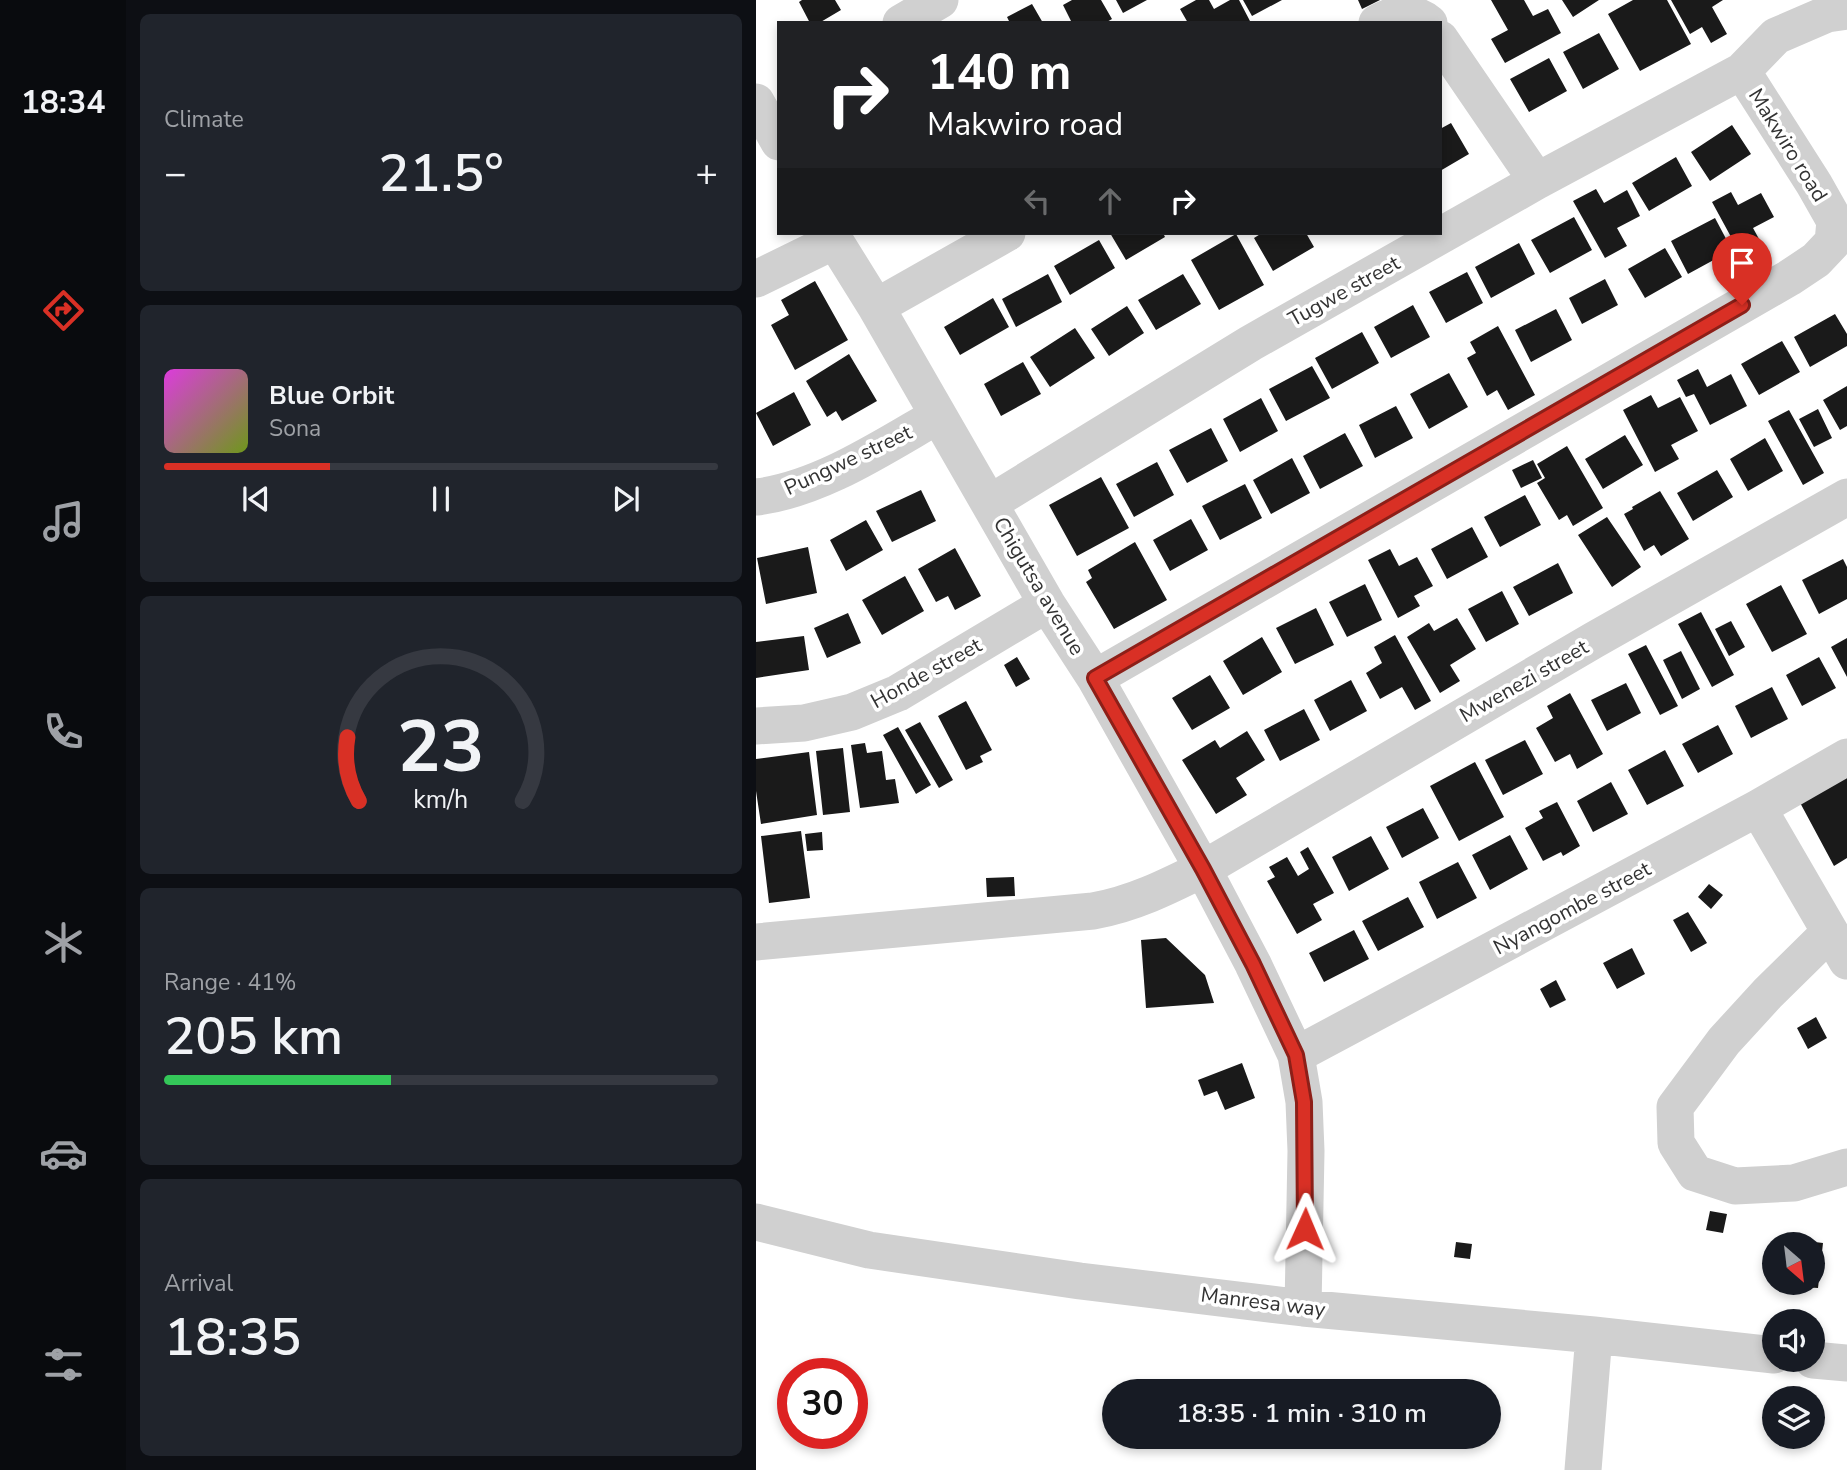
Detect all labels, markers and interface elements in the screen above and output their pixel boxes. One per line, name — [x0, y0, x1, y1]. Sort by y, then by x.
text: 140 m — [927, 39, 1071, 106]
icon: right — [812, 49, 903, 140]
text: 18:34 — [21, 81, 105, 124]
street label: Makwiro road — [1742, 83, 1834, 207]
text: Makwiro road — [927, 103, 1123, 146]
text: Climate — [164, 104, 244, 135]
text: 21.5° — [378, 138, 504, 209]
text: − — [164, 148, 187, 199]
text: + — [695, 148, 718, 199]
icon: left — [1018, 182, 1056, 220]
icon: ahead — [1091, 182, 1129, 220]
icon: right — [1164, 182, 1202, 220]
pin — [1712, 233, 1772, 305]
icon: arrive — [1723, 244, 1761, 282]
street label: Tugwe street — [1283, 248, 1405, 333]
icon: directions — [39, 286, 88, 335]
text: Blue Orbit — [269, 378, 394, 413]
text: Sona — [269, 413, 321, 444]
street label: Pungwe street — [780, 418, 917, 502]
icon: previous — [237, 480, 275, 518]
icon: pause — [422, 480, 460, 518]
icon: next — [607, 480, 645, 518]
icon: music — [39, 497, 88, 546]
street label: Chigutsa avenue — [987, 512, 1091, 660]
street label: Honde street — [866, 631, 987, 715]
street label: Mwenezi street — [1455, 633, 1594, 729]
text: 23 — [397, 697, 485, 797]
icon: phone — [39, 707, 88, 756]
text: km/h — [413, 783, 469, 817]
street label: Nyangombe street — [1488, 854, 1656, 961]
icon: climate — [39, 918, 88, 967]
text: Range · 41% — [164, 967, 296, 998]
text: 205 km — [164, 1001, 343, 1072]
icon: car — [39, 1129, 88, 1178]
position arrow — [1268, 1192, 1342, 1266]
north arrow — [1762, 1232, 1825, 1295]
map controls — [1762, 1232, 1825, 1449]
text: Arrival — [164, 1268, 233, 1299]
street label: Manresa way — [1199, 1280, 1327, 1324]
text: 18:35 — [164, 1302, 301, 1373]
button: sound — [1762, 1309, 1825, 1372]
icon: filters — [39, 1340, 88, 1389]
speed limit sign: 30 — [777, 1358, 868, 1449]
button: layers — [1762, 1386, 1825, 1449]
text: 18:35 · 1 min · 310 m — [1176, 1396, 1427, 1431]

